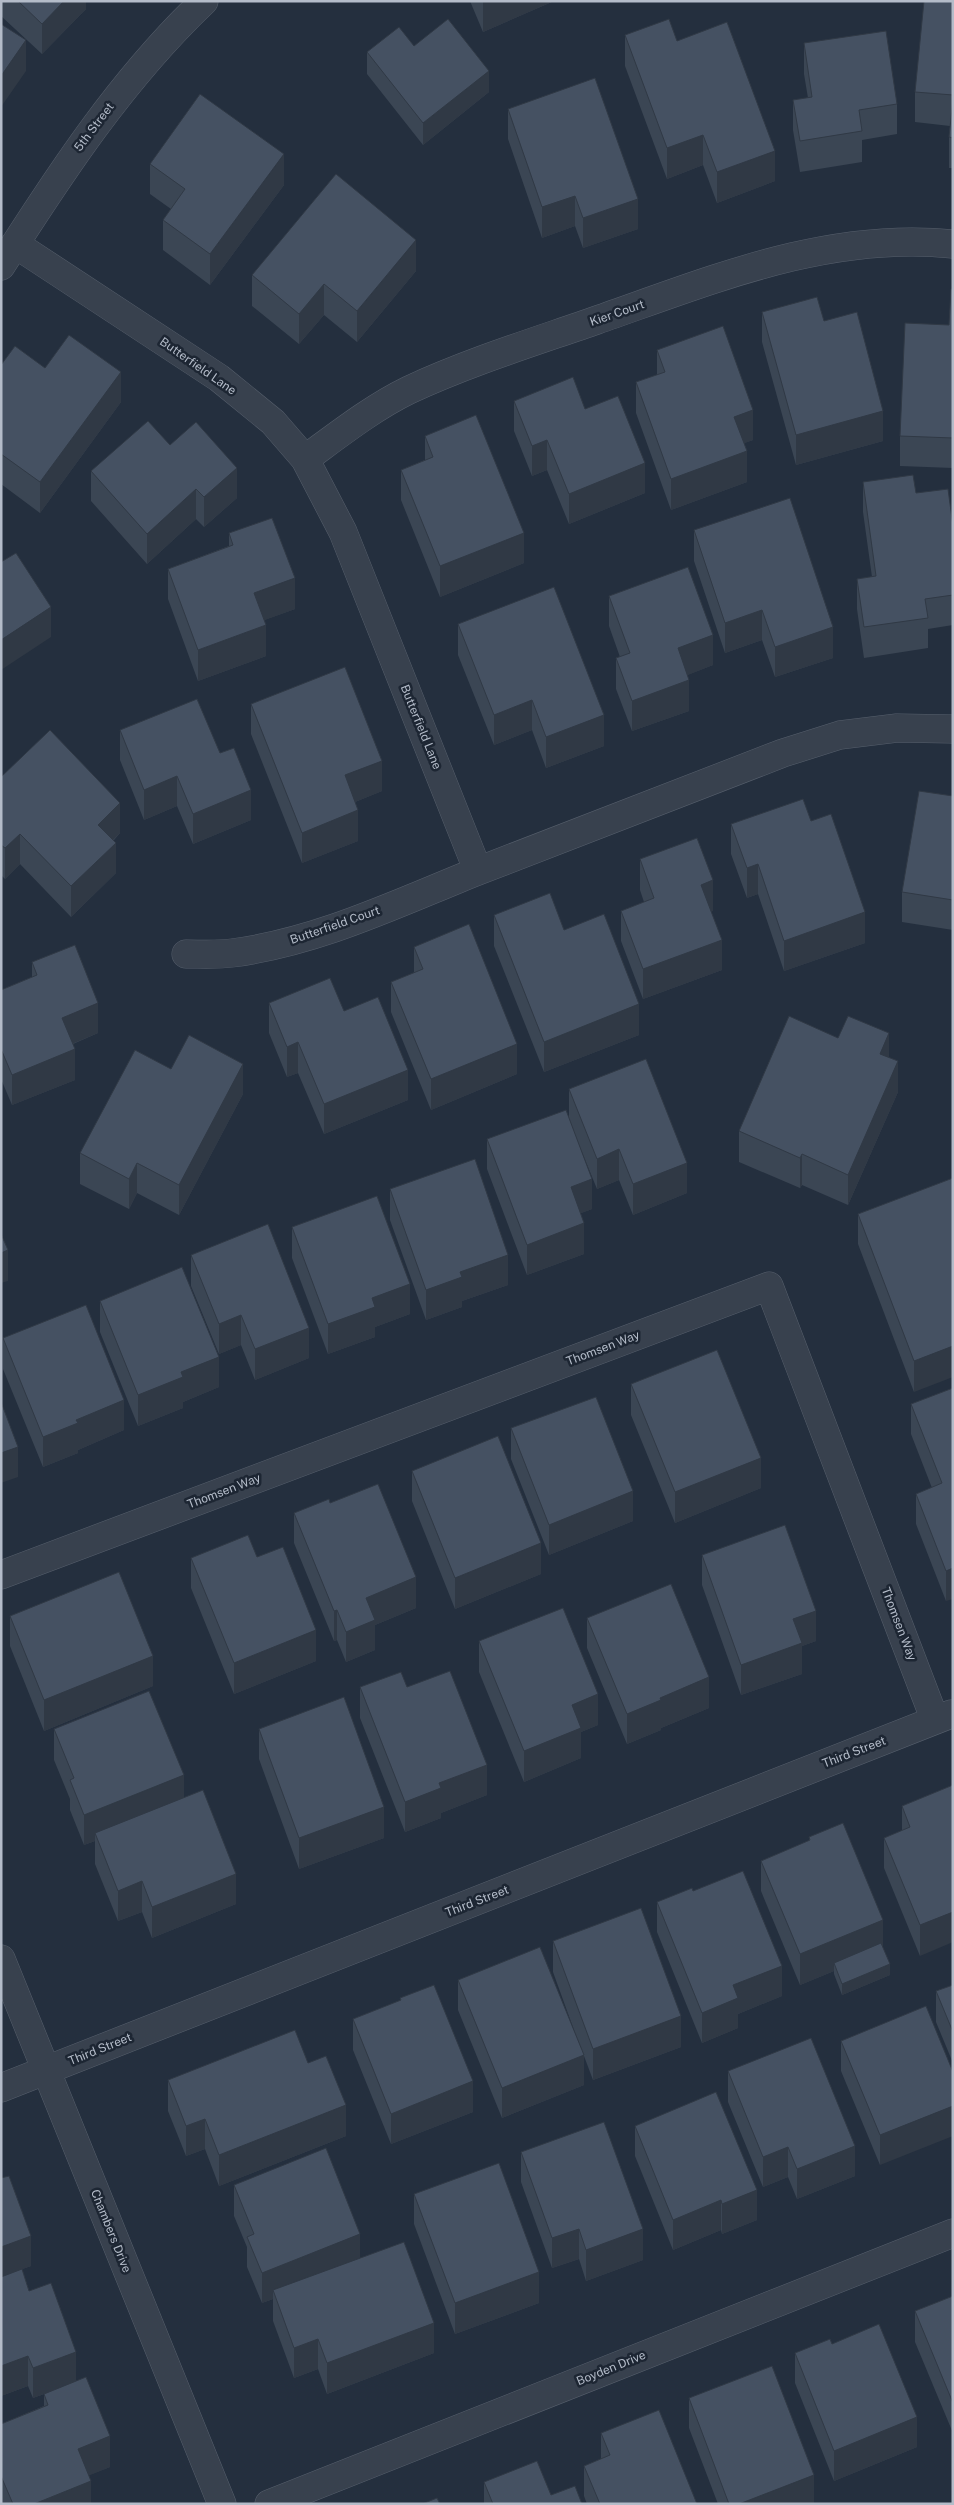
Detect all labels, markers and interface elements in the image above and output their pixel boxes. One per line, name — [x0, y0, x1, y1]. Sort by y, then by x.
street label: 5th Street — [71, 100, 117, 154]
street label: Kier Court — [588, 297, 646, 329]
street label: Butterfield Lane — [157, 334, 239, 398]
street label: Butterfield Lane — [398, 683, 444, 771]
street label: Butterfield Court — [288, 903, 382, 947]
street label: Thomsen Way — [564, 1327, 642, 1368]
street label: Thomsen Way — [185, 1470, 263, 1511]
street label: Thomsen Way — [879, 1585, 920, 1663]
street label: Third Street — [820, 1733, 888, 1771]
street label: Third Street — [443, 1882, 511, 1920]
street label: Third Street — [66, 2030, 134, 2068]
street label: Chambers Drive — [88, 2187, 134, 2275]
street label: Boyden Drive — [574, 2348, 648, 2388]

